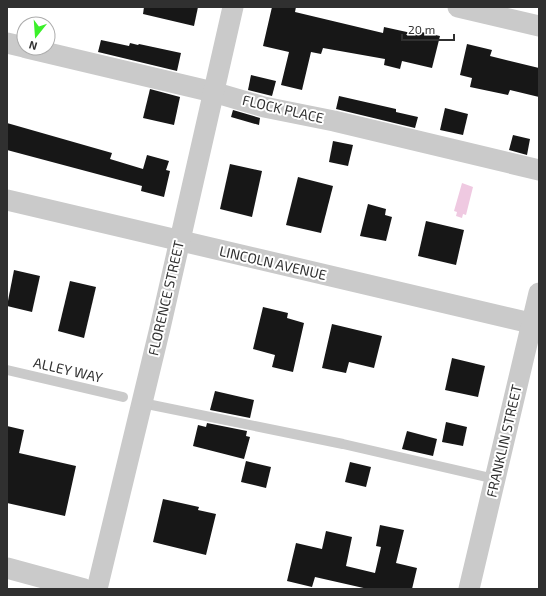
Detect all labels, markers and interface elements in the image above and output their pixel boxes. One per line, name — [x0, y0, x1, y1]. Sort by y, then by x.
north arrow — [16, 16, 56, 56]
scale bar — [402, 16, 454, 42]
text: 20 m — [408, 22, 435, 36]
text: N — [27, 39, 39, 53]
street label: FLOCK PLACE — [241, 91, 326, 126]
street label: FLORENCE STREET — [144, 239, 187, 357]
street label: LINCOLN AVENUE — [218, 242, 328, 283]
street label: ALLEY WAY — [32, 353, 104, 386]
street label: FRANKLIN STREET — [482, 383, 525, 499]

